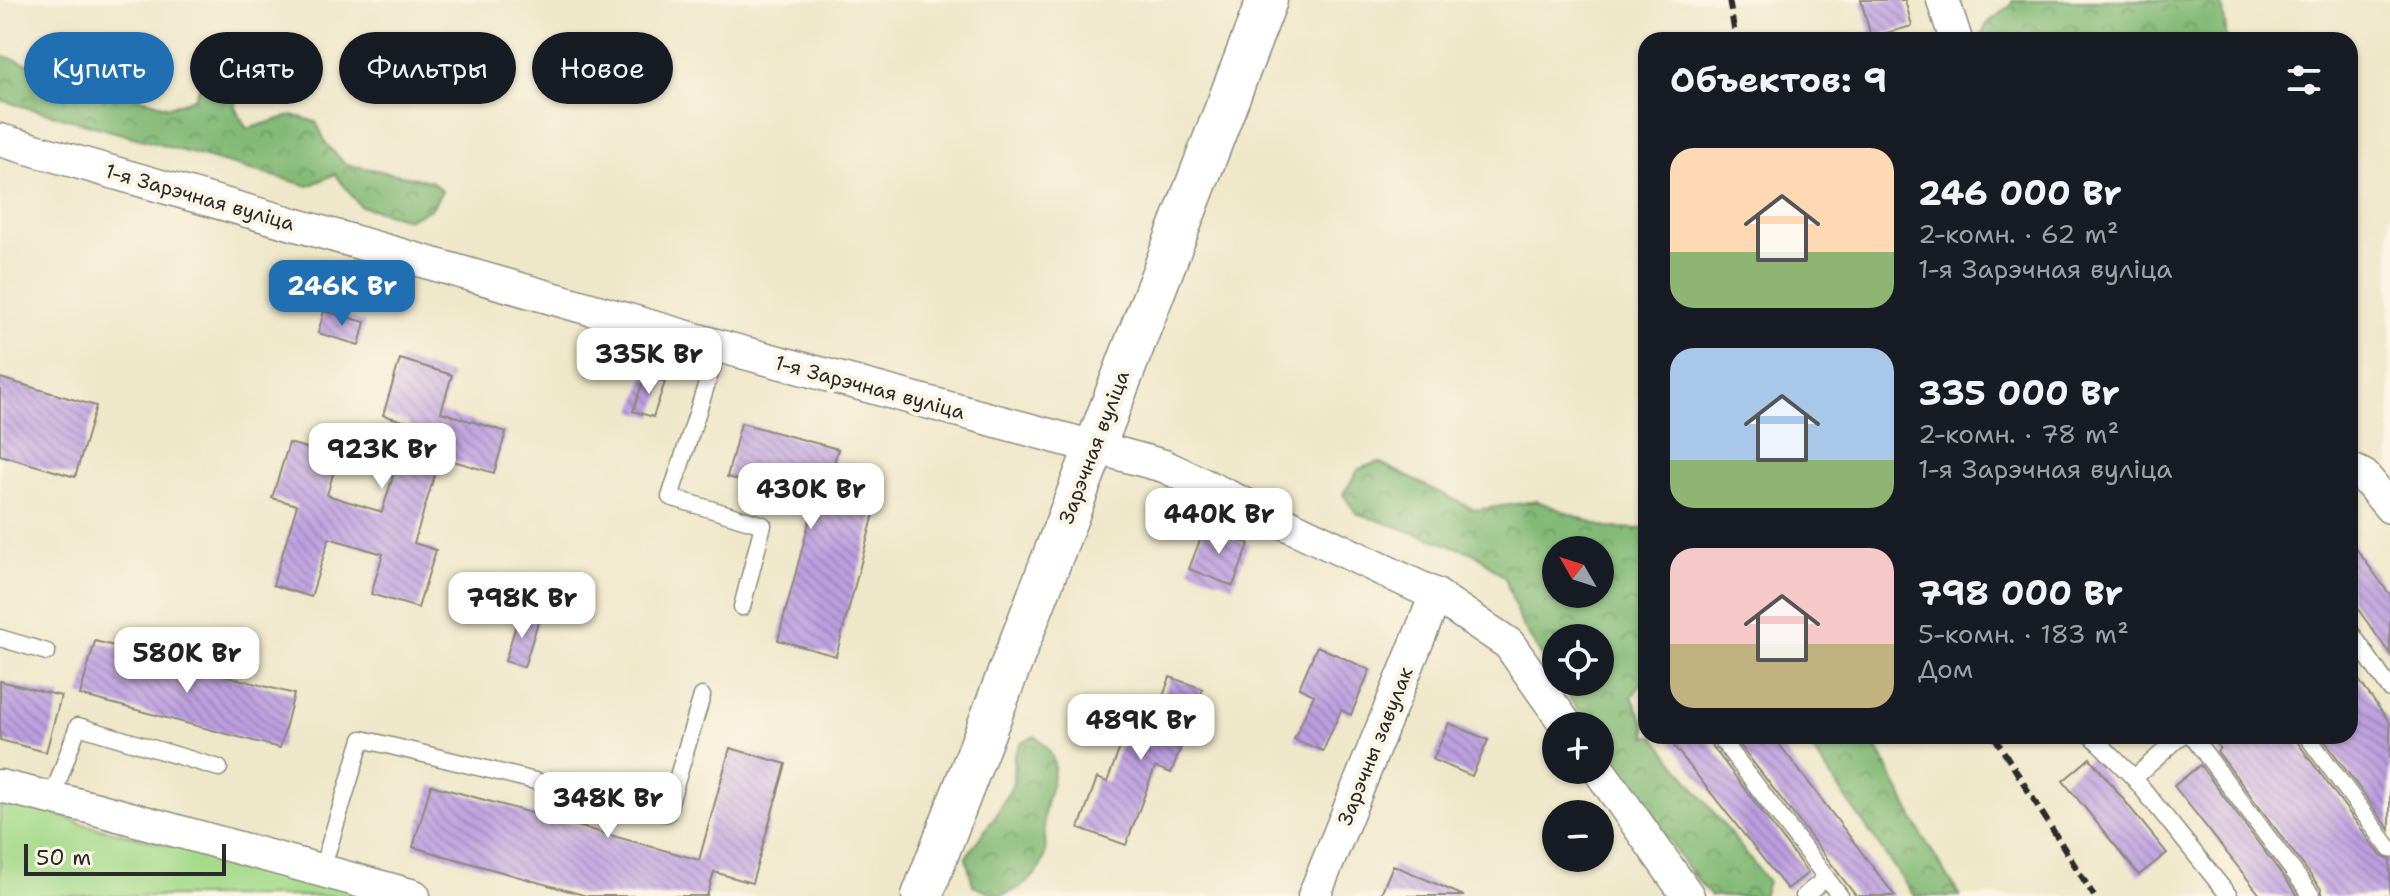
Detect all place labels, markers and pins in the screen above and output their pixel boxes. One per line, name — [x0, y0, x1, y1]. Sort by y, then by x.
pin: 246K Br — [268, 260, 416, 328]
pin: 335K Br — [575, 328, 723, 396]
pin: 923K Br — [308, 423, 456, 491]
pin: 430K Br — [737, 463, 885, 531]
pin: 440K Br — [1145, 488, 1293, 556]
pin: 798K Br — [448, 572, 596, 640]
pin: 580K Br — [113, 627, 261, 695]
pin: 489K Br — [1067, 694, 1215, 762]
pin: 348K Br — [534, 772, 682, 840]

